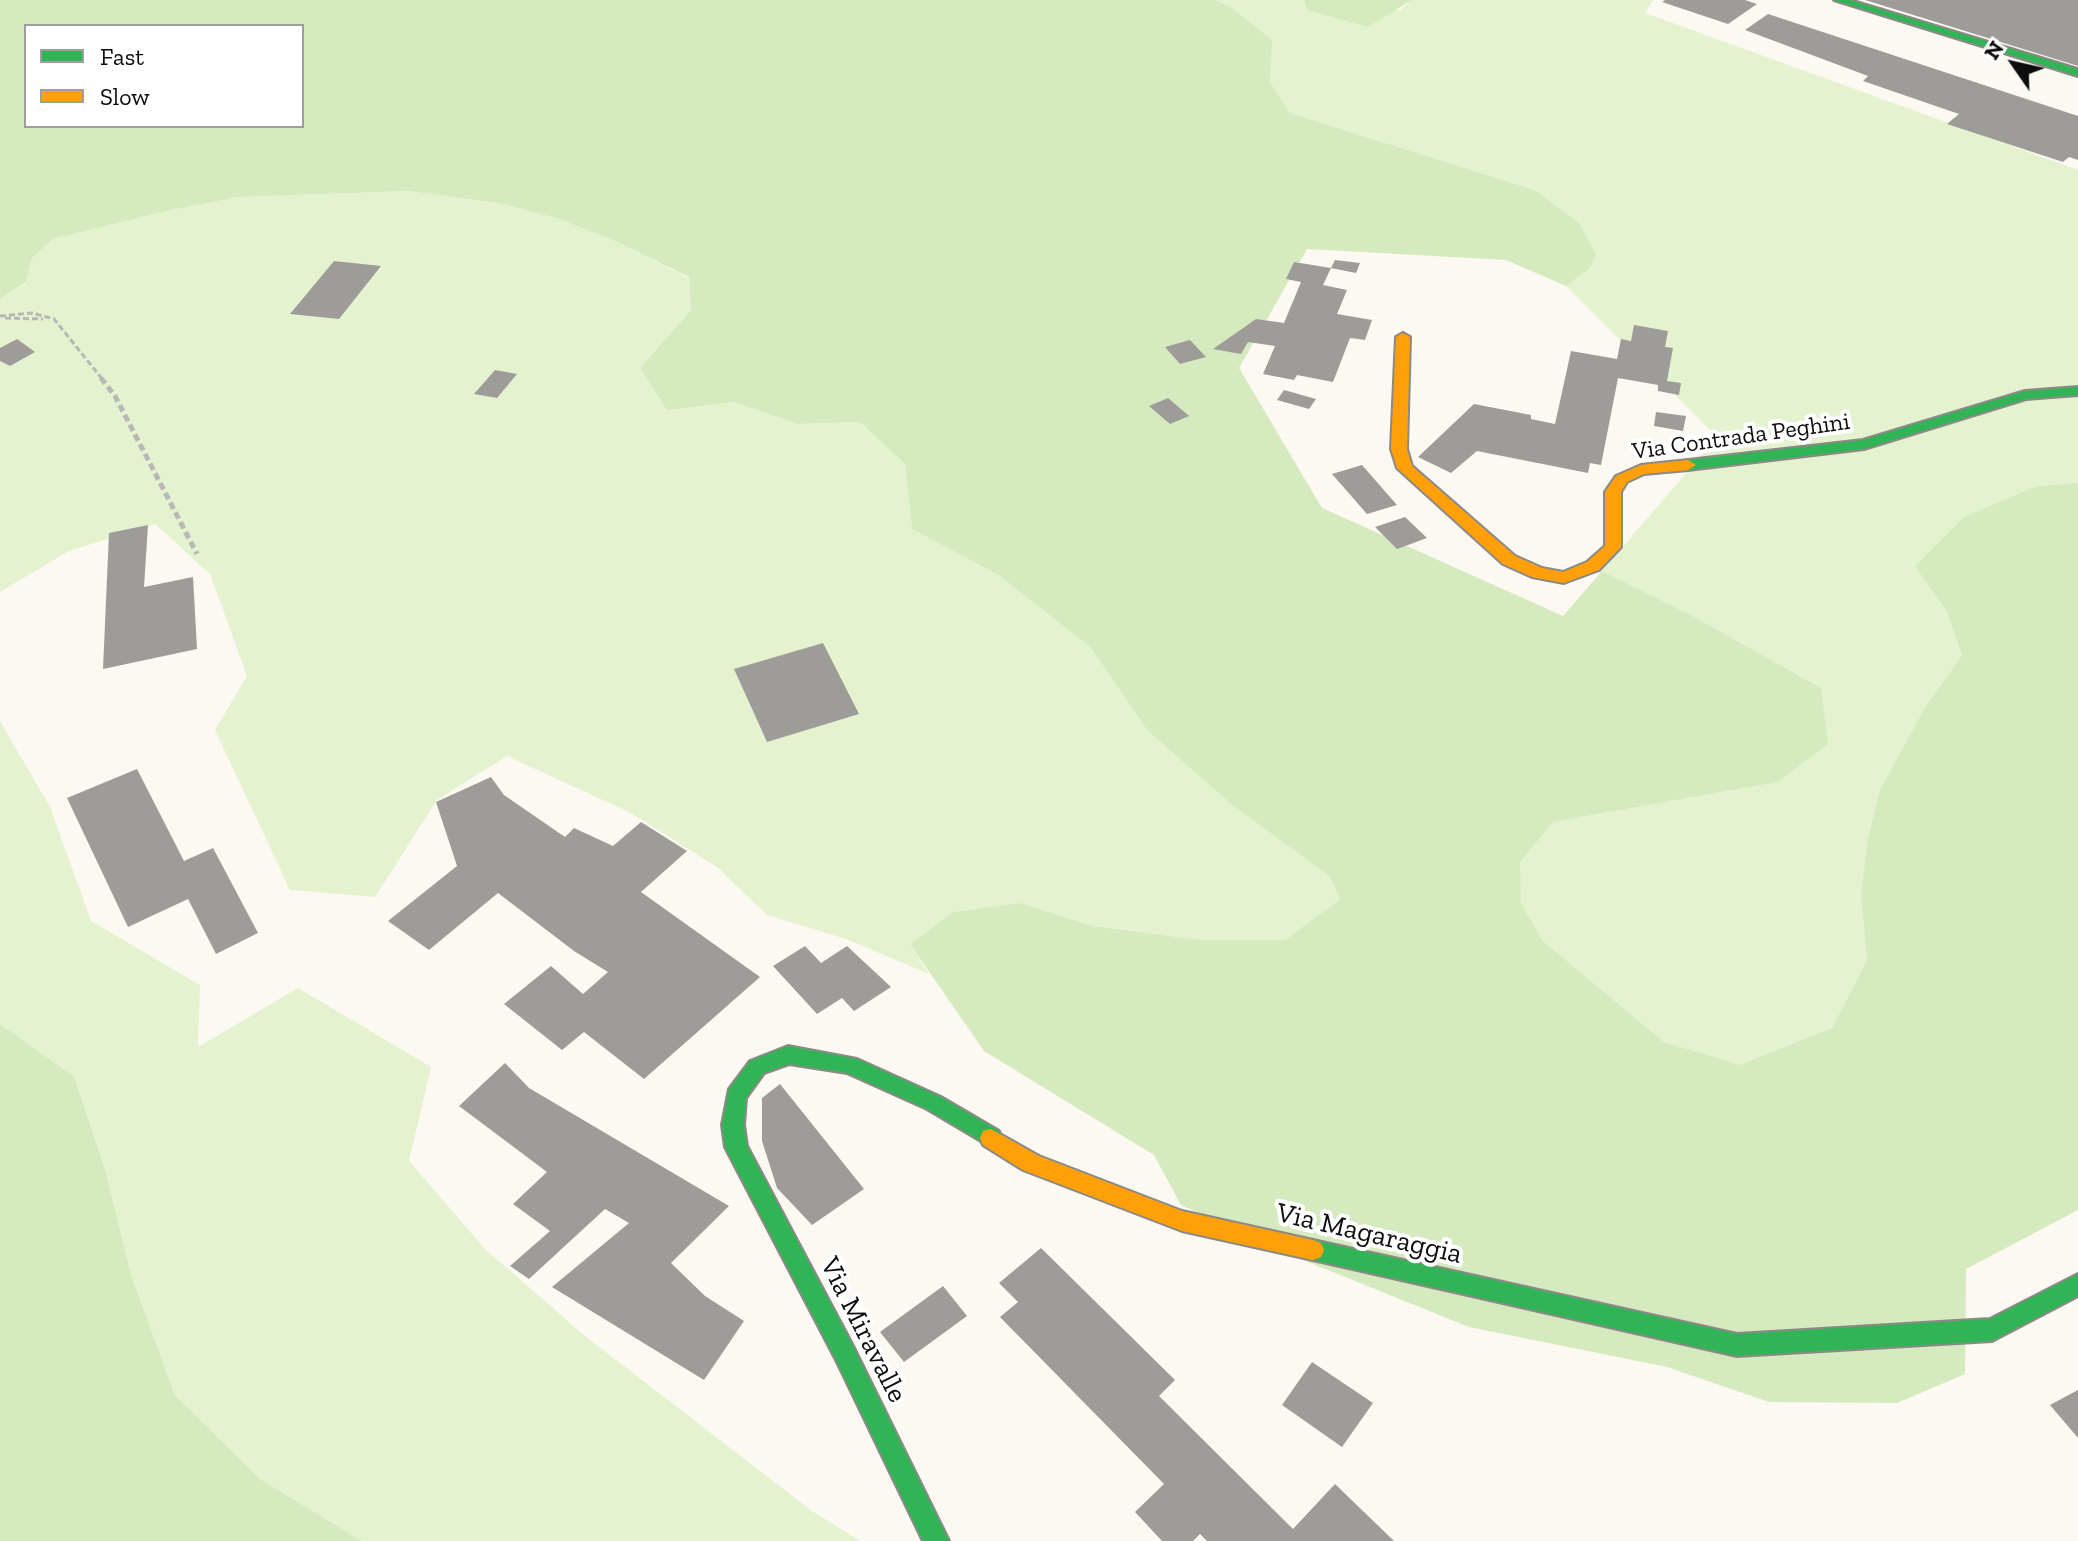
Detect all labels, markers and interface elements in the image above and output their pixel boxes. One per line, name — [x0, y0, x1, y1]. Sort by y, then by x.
legend — [24, 24, 304, 128]
north arrow — [1974, 24, 2054, 104]
text: N — [1978, 36, 2010, 65]
text: Fast — [100, 42, 144, 71]
text: Slow — [100, 82, 150, 111]
street label: Via Contrada Peghini — [1630, 407, 1852, 467]
street label: Via Magaraggia — [1273, 1196, 1465, 1272]
street label: Via Miravalle — [812, 1252, 914, 1408]

